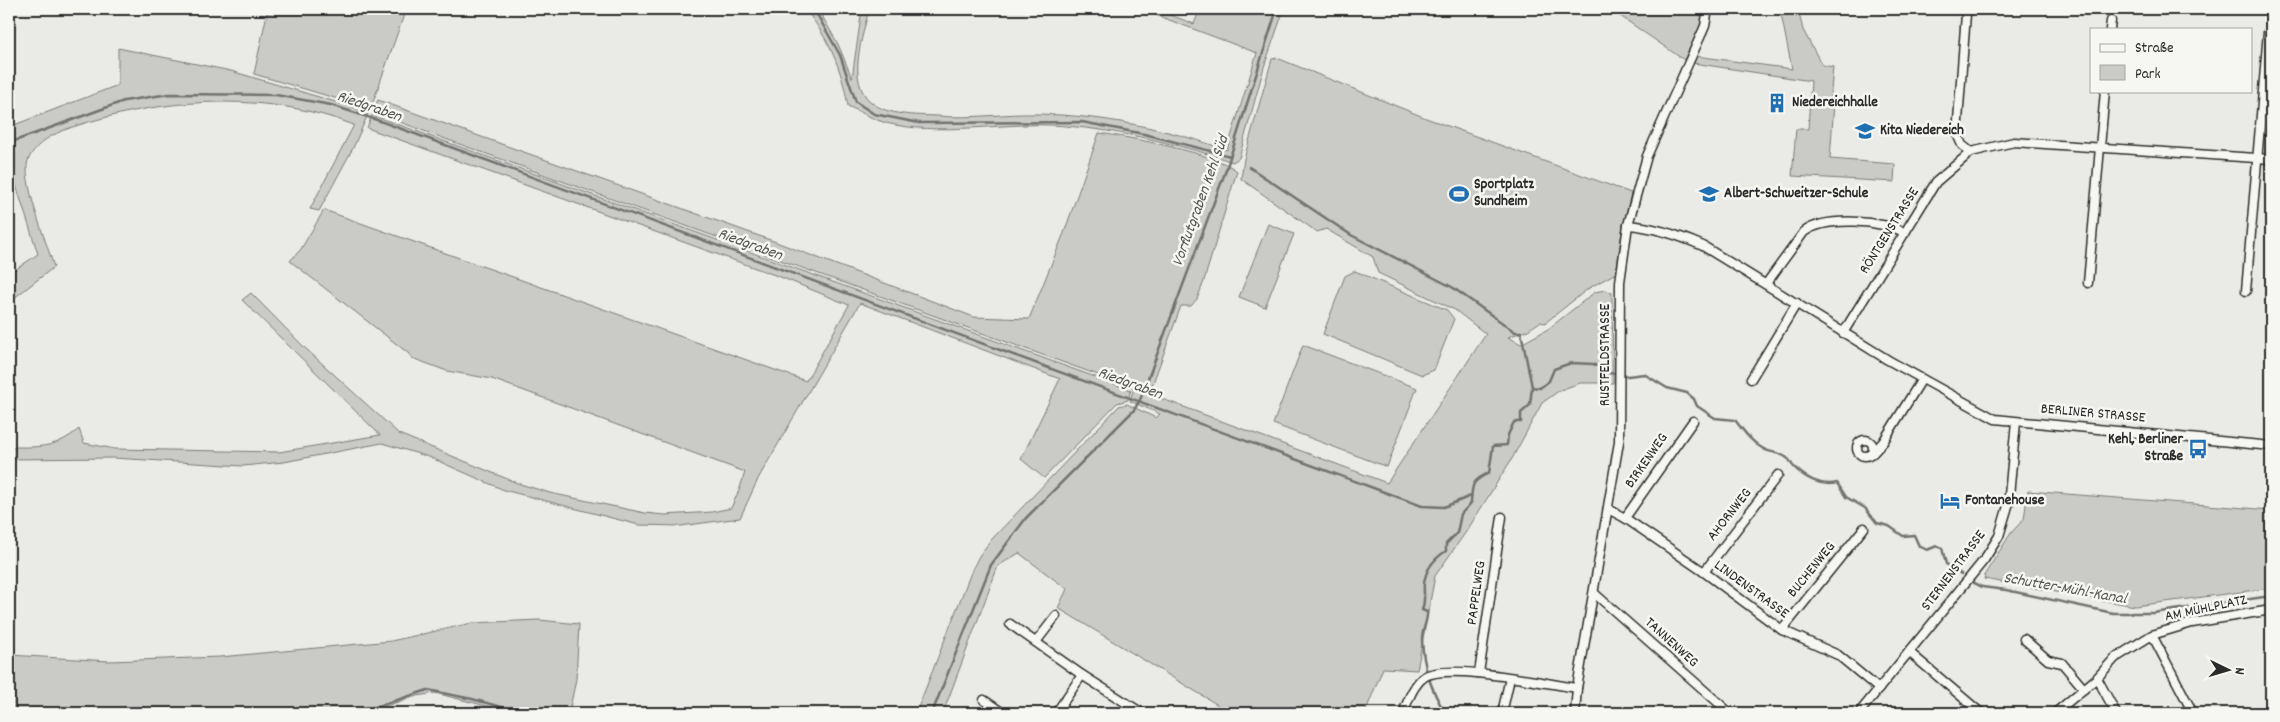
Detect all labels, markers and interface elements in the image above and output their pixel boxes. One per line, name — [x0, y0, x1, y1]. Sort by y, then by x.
legend — [2090, 28, 2252, 92]
text: Straße — [2135, 38, 2174, 60]
text: Park — [2135, 64, 2161, 86]
water label: Riedgraben — [334, 85, 405, 129]
building icon: Niedereichhalle — [1766, 92, 1788, 114]
place label: Niedereichhalle — [1792, 92, 1878, 114]
school or university icon: Kita Niedereich — [1854, 120, 1876, 142]
place label: Kita Niedereich — [1880, 120, 1964, 142]
water label: Vorflutgraben Kehl Süd — [1167, 130, 1236, 270]
place label: Sportplatz Sundheim — [1474, 174, 1534, 213]
sports icon: Sportplatz Sundheim — [1448, 183, 1470, 205]
school or university icon: Albert-Schweitzer-Schule — [1698, 183, 1720, 205]
place label: Albert-Schweitzer-Schule — [1724, 183, 1869, 205]
street label: RÖNTGENSTRASSE — [1854, 183, 1926, 279]
water label: Riedgraben — [715, 223, 786, 267]
street label: RUSTFELDSTRASSE — [1595, 303, 1617, 406]
water label: Riedgraben — [1095, 362, 1166, 406]
street label: BERLINER STRASSE — [2040, 398, 2147, 430]
street label: BIRKENWEG — [1620, 429, 1674, 493]
place label: Kehl, Berliner Straße — [2108, 429, 2183, 468]
bus stop icon: Kehl, Berliner Straße — [2187, 438, 2209, 460]
street label: AHORNWEG — [1702, 484, 1758, 546]
hotel icon: Fontanehouse — [1939, 490, 1961, 512]
place label: Fontanehouse — [1965, 490, 2045, 512]
street label: STERNENSTRASSE — [1916, 526, 1992, 616]
street label: BUCHENWEG — [1782, 537, 1842, 603]
street label: LINDENSTRASSE — [1709, 555, 1793, 625]
street label: PAPPELWEG — [1462, 560, 1492, 626]
water label: Schutter-Mühl-Kanal — [2002, 567, 2129, 611]
street label: AM MÜHLPLATZ — [2163, 589, 2250, 628]
street label: TANNENWEG — [1639, 613, 1703, 673]
north arrow — [2202, 644, 2252, 694]
text: N — [2229, 667, 2249, 675]

